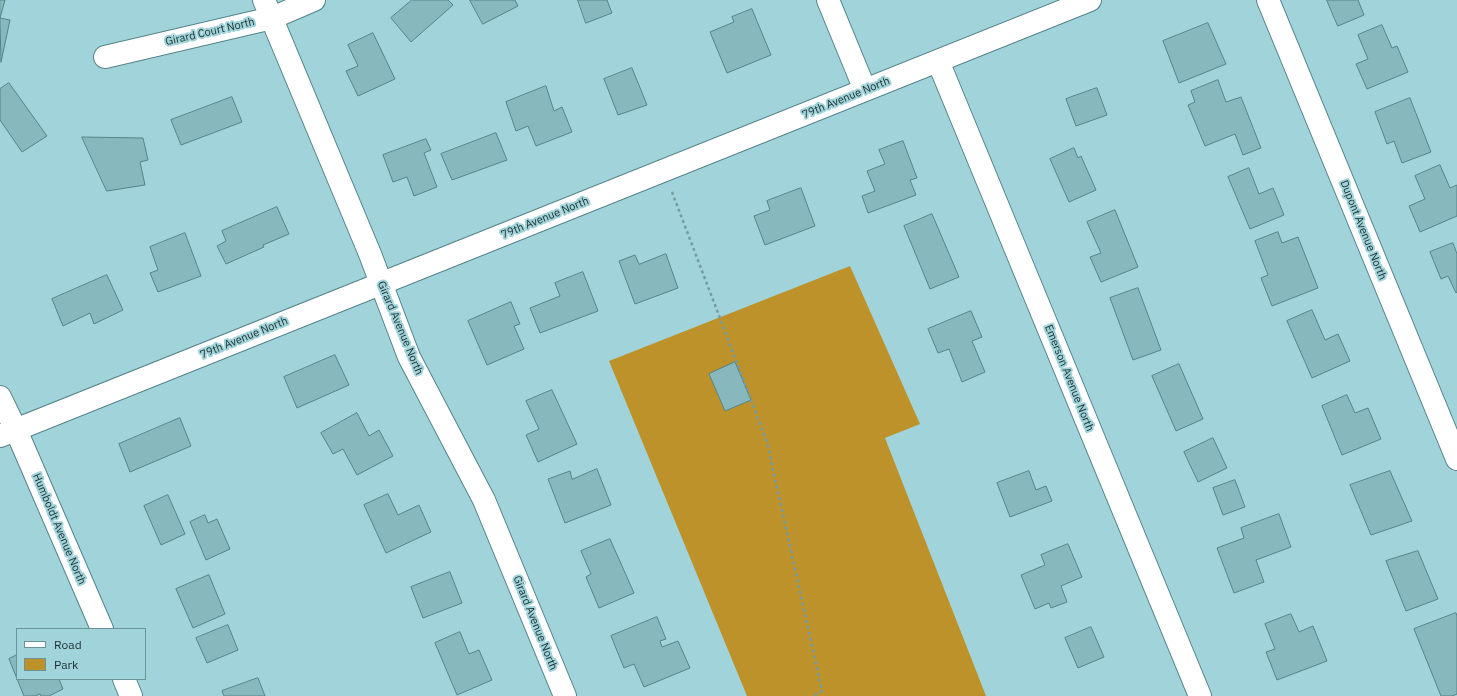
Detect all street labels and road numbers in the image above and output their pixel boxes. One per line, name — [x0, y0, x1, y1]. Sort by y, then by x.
street label: Girard Court North — [164, 15, 256, 49]
street label: 79th Avenue North — [800, 74, 892, 122]
street label: Dupont Avenue North — [1337, 178, 1389, 282]
street label: 79th Avenue North — [499, 194, 591, 242]
street label: Girard Avenue North — [374, 279, 426, 377]
street label: 79th Avenue North — [198, 314, 290, 362]
street label: Emerson Avenue North — [1042, 323, 1096, 433]
street label: Humboldt Avenue North — [30, 471, 88, 587]
street label: Girard Avenue North — [510, 574, 560, 672]

